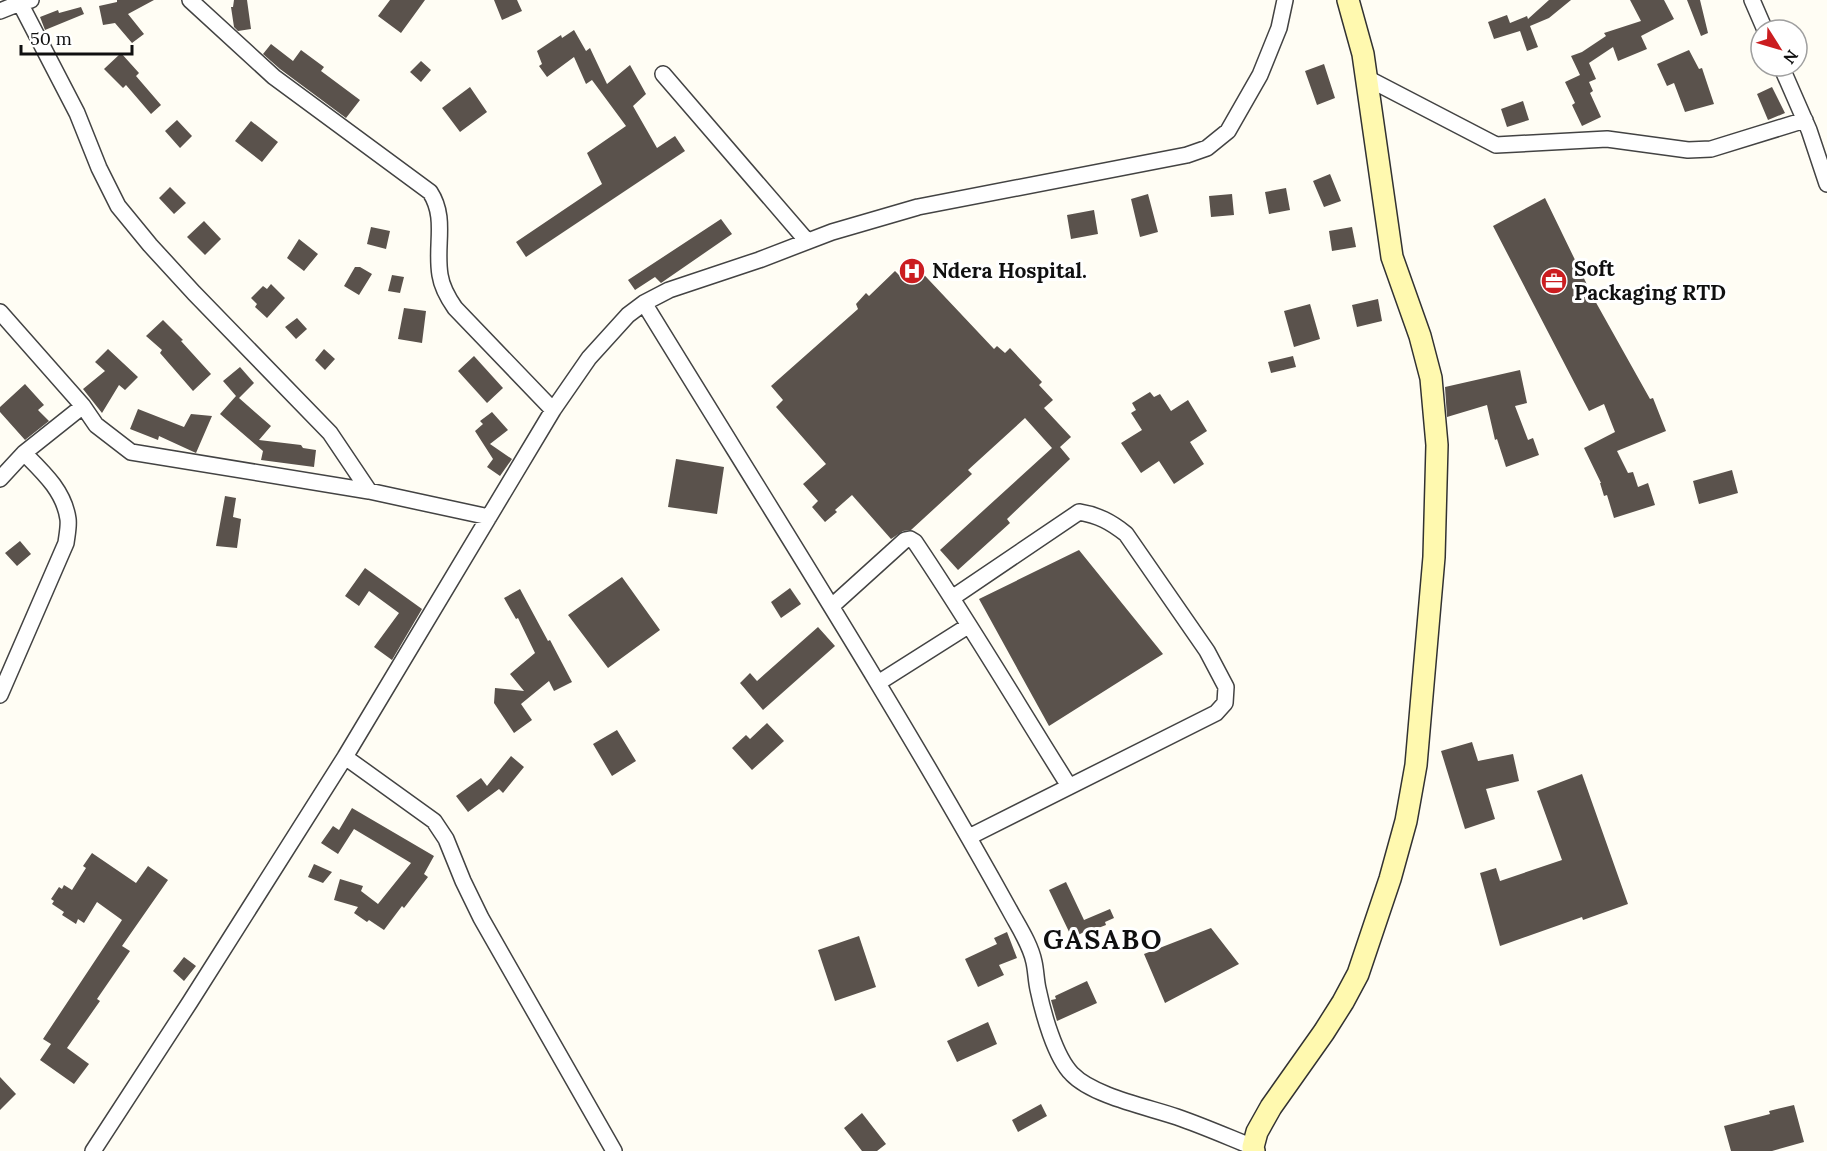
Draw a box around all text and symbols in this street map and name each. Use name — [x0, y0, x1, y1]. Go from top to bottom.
scale bar — [21, 18, 132, 56]
north arrow — [1749, 18, 1809, 78]
text: 50 m — [30, 27, 72, 50]
text: N — [1779, 46, 1803, 68]
place label: Soft Packaging RTD — [1574, 255, 1726, 306]
hospital icon: Ndera Hospital. — [897, 256, 927, 286]
place label: Ndera Hospital. — [932, 257, 1087, 284]
office icon: Soft Packaging RTD — [1539, 266, 1569, 296]
district label: GASABO — [1043, 922, 1163, 956]

